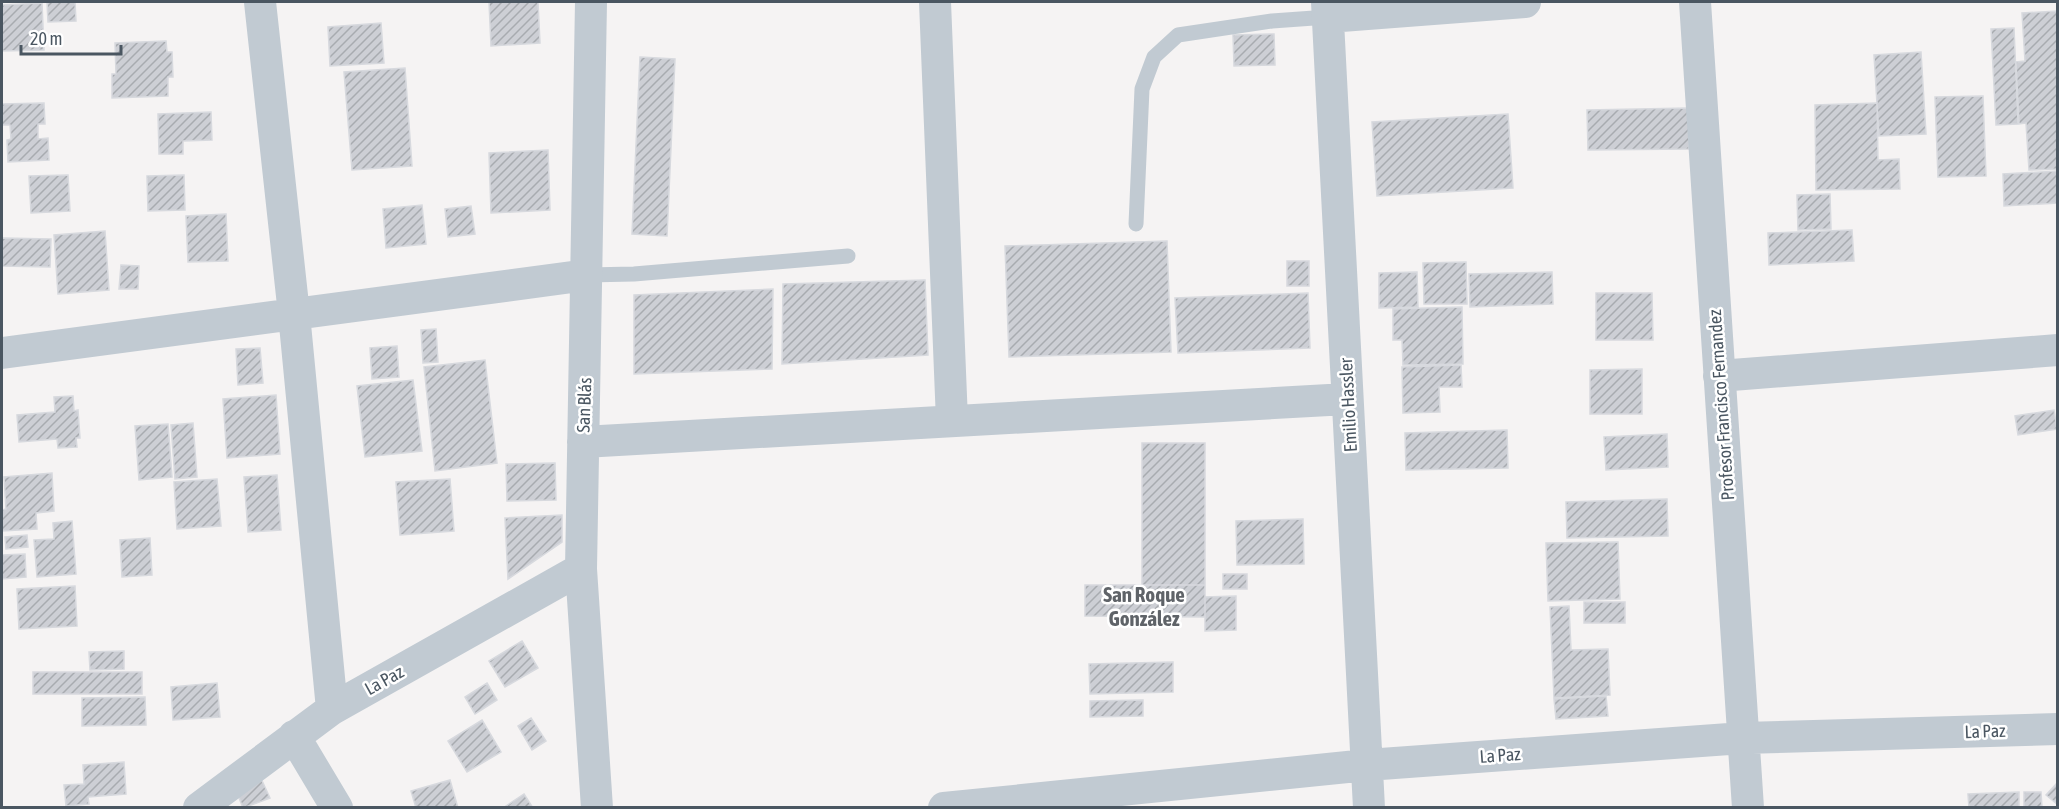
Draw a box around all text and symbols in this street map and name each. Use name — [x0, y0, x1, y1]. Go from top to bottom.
scale bar — [21, 18, 122, 56]
text: 20 m — [30, 28, 62, 49]
street label: Profesor Francisco Fernandez — [1704, 308, 1738, 501]
street label: Emilio Hassler — [1335, 357, 1361, 453]
street label: San Blás — [573, 377, 595, 433]
district label: San Roque González — [1103, 582, 1185, 630]
street label: La Paz — [361, 661, 408, 699]
street label: La Paz — [1964, 720, 2006, 742]
street label: La Paz — [1479, 743, 1522, 767]

